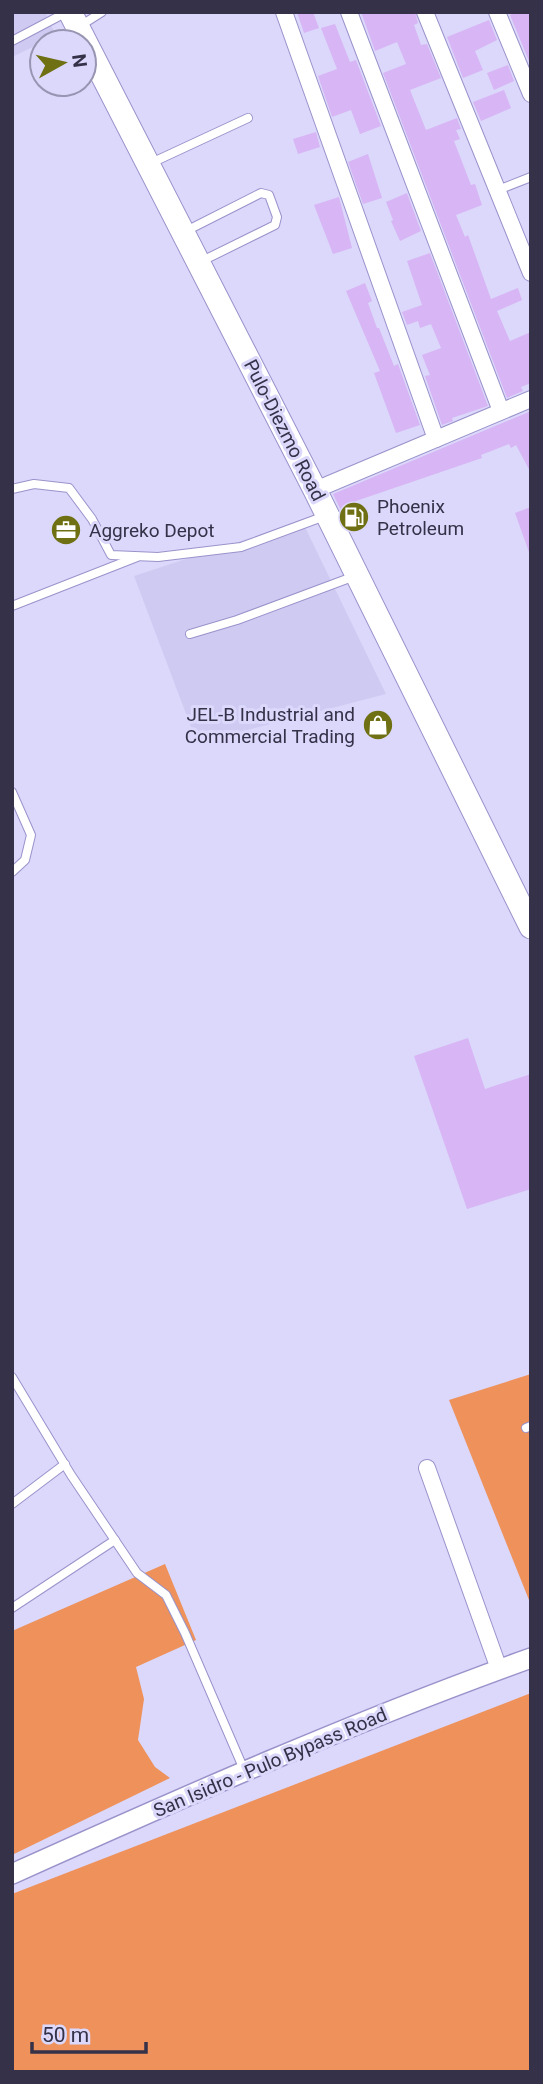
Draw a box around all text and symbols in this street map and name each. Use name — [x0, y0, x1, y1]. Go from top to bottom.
north arrow — [28, 28, 98, 98]
text: N — [67, 52, 92, 69]
street label: Pulo-Diezmo Road — [239, 356, 330, 505]
place label: Phoenix Petroleum — [377, 495, 464, 540]
fuel station icon: Phoenix Petroleum — [337, 500, 371, 534]
office icon: Aggreko Depot — [49, 513, 83, 547]
place label: Aggreko Depot — [89, 519, 215, 542]
place label: JEL-B Industrial and Commercial Trading — [185, 703, 355, 748]
shop icon: JEL-B Industrial and Commercial Trading — [361, 708, 395, 742]
street label: San Isidro - Pulo Bypass Road — [150, 1703, 390, 1822]
scale bar — [32, 2010, 145, 2054]
text: 50 m — [42, 2023, 89, 2047]

